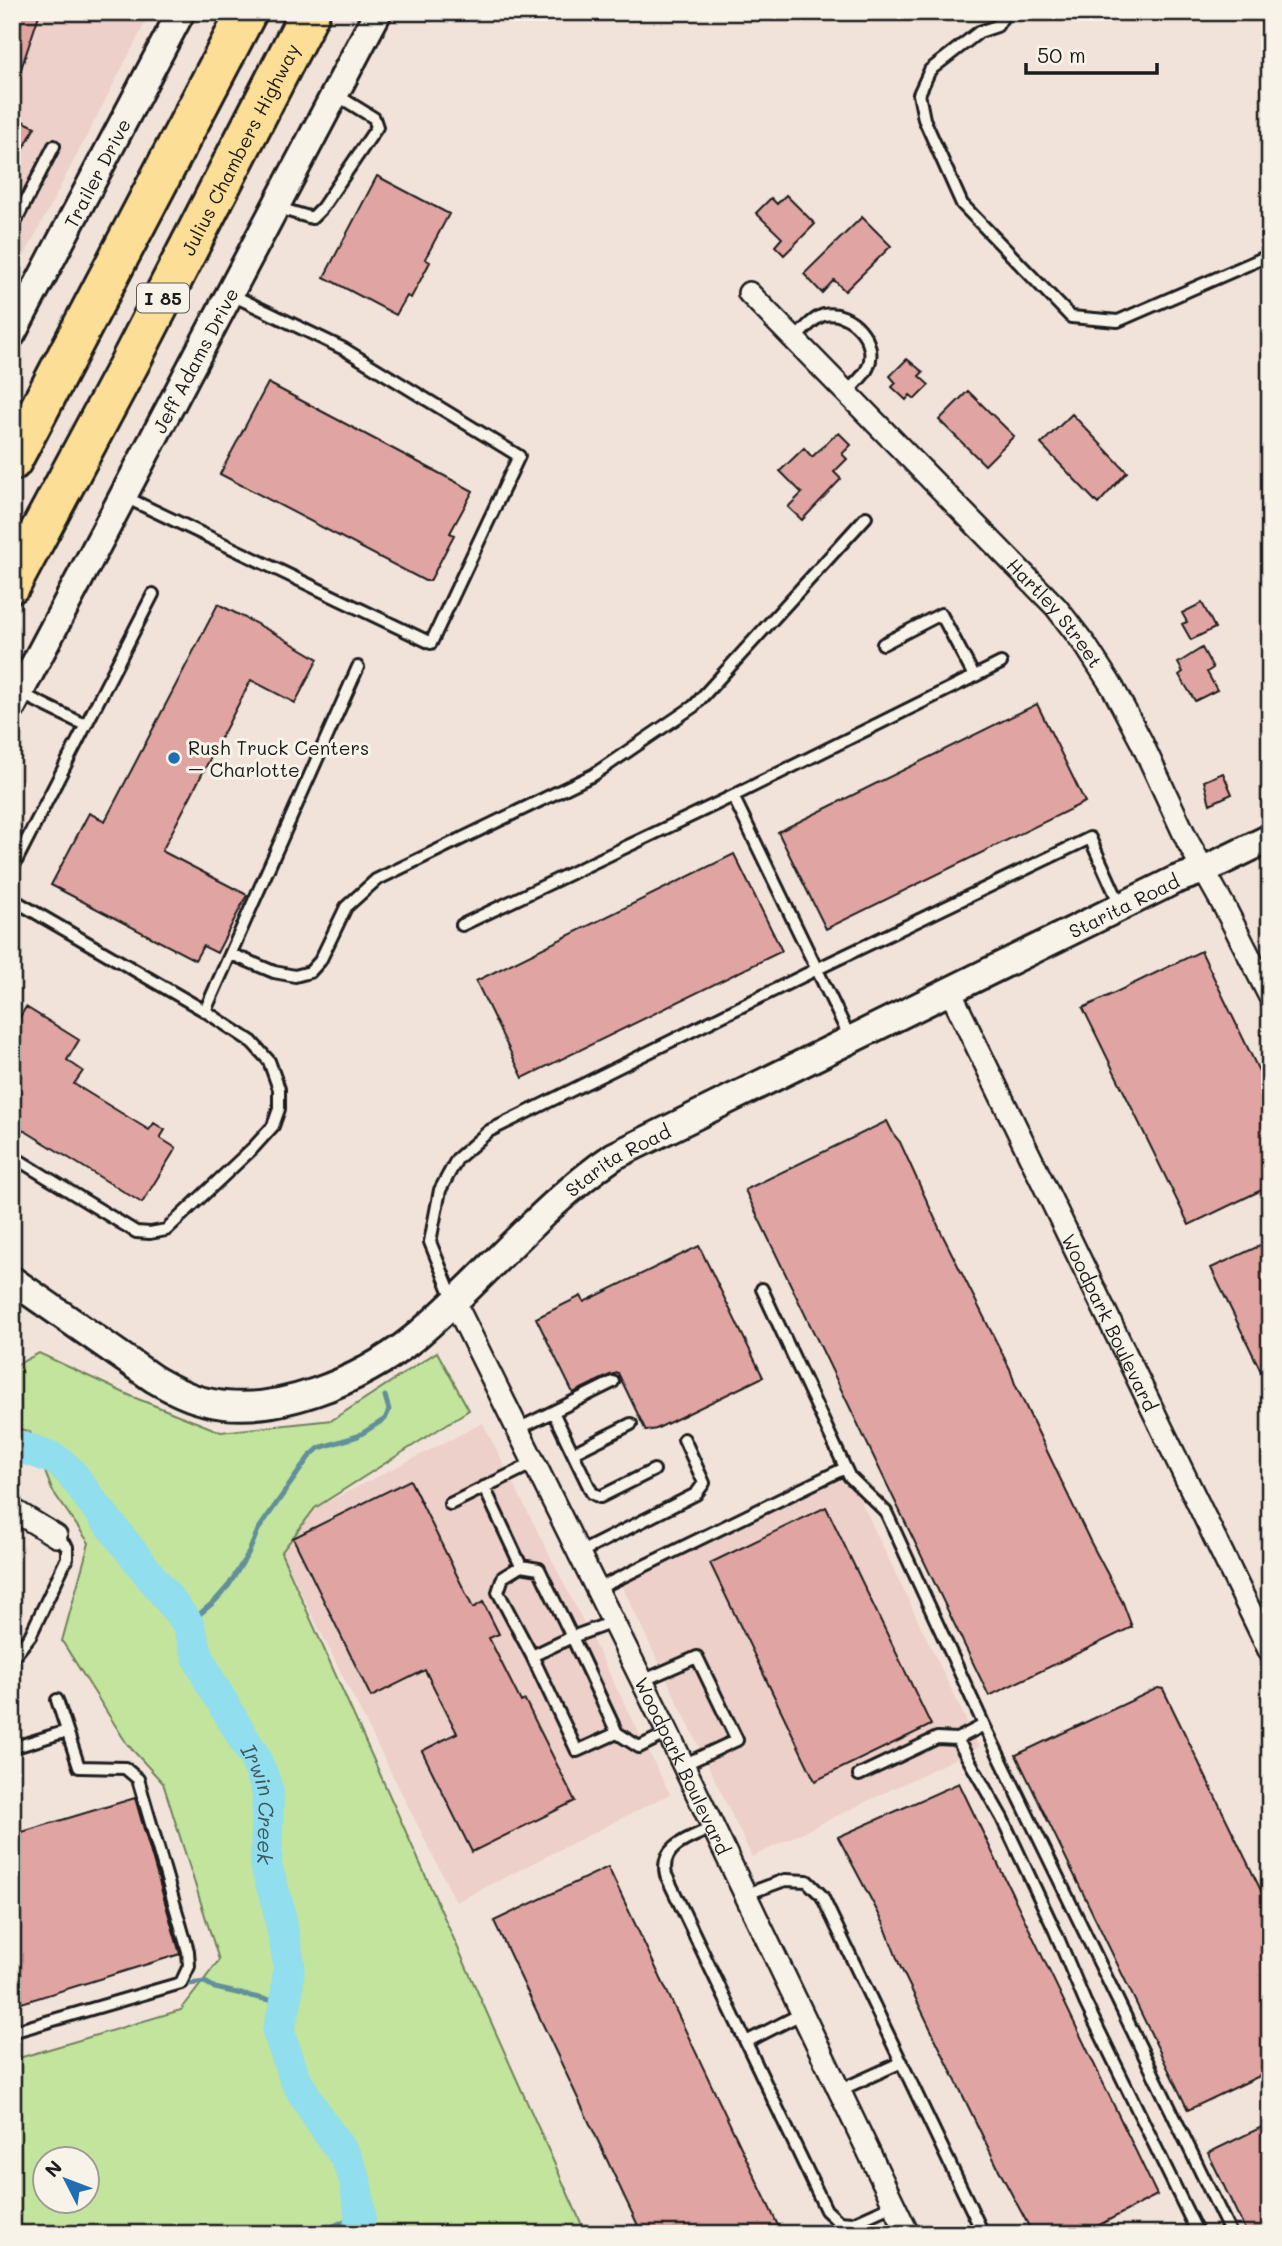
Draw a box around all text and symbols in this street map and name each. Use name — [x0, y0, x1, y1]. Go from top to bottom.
scale bar — [1026, 32, 1158, 76]
street label: Julius Chambers Highway — [175, 39, 304, 259]
text: 50 m — [1037, 41, 1086, 68]
street label: Trailer Drive — [58, 114, 136, 232]
street label: Jeff Adams Drive — [146, 283, 243, 437]
road number: I 85 — [137, 284, 189, 312]
street label: Hartley Street — [1002, 552, 1109, 672]
place label: Rush Truck Centers – Charlotte — [188, 735, 369, 782]
marker: Rush Truck Centers – Charlotte — [166, 750, 182, 766]
street label: Starita Road — [1064, 868, 1183, 943]
street label: Starita Road — [559, 1118, 674, 1202]
street label: Woodpark Boulevard — [1057, 1229, 1164, 1415]
street label: Woodpark Boulevard — [630, 1673, 737, 1858]
water label: Irwin Creek — [236, 1738, 281, 1865]
north arrow — [32, 2144, 102, 2214]
text: N — [39, 2155, 67, 2182]

